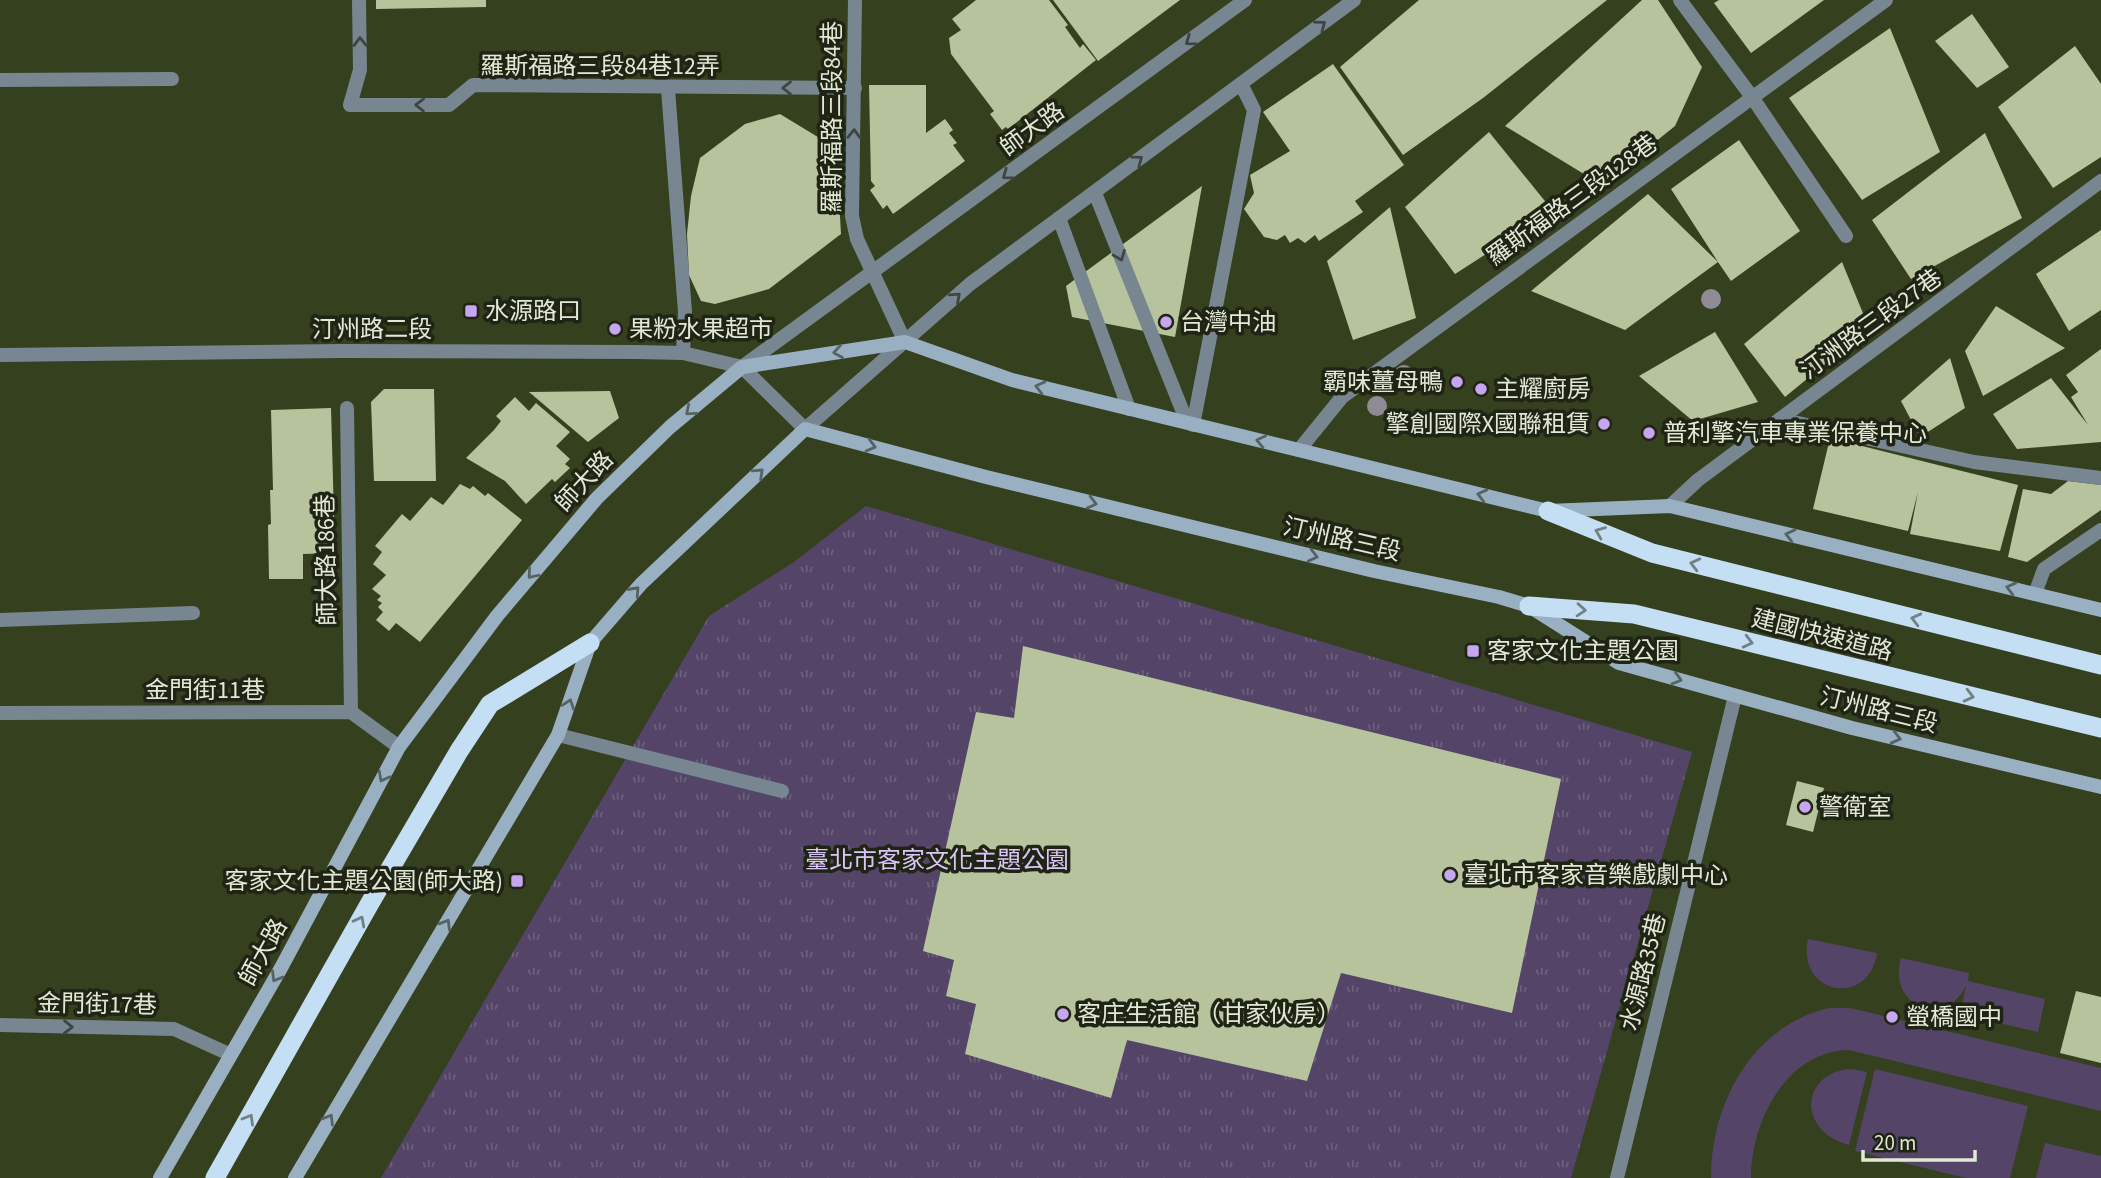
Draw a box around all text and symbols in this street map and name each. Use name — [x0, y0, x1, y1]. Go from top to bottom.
one-way arrow — [1313, 20, 1325, 33]
street label: 羅斯福路三段84巷 — [815, 21, 850, 213]
one-way arrow — [1186, 32, 1198, 45]
one-way arrow — [352, 37, 368, 47]
street label: 羅斯福路三段84巷12弄 — [480, 49, 720, 84]
one-way arrow — [781, 80, 791, 96]
street label: 師大路 — [993, 94, 1072, 165]
one-way arrow — [414, 97, 424, 113]
street label: 羅斯福路三段128巷 — [1480, 126, 1665, 274]
one-way arrow — [846, 128, 862, 139]
one-way arrow — [1130, 156, 1143, 169]
one-way arrow — [1002, 167, 1015, 180]
one-way arrow — [1112, 249, 1126, 261]
street label: 汀洲路三段27巷 — [1793, 261, 1949, 388]
one-way arrow — [948, 293, 961, 305]
place label: 水源路口 — [485, 294, 581, 329]
marker: 水源路口 — [463, 303, 479, 319]
place label: 台灣中油 — [1180, 305, 1276, 340]
street label: 汀州路二段 — [312, 312, 432, 347]
place label: 果粉水果超市 — [629, 312, 773, 347]
marker: 台灣中油 — [1158, 314, 1174, 330]
marker: 果粉水果超市 — [607, 321, 623, 337]
one-way arrow — [832, 345, 844, 360]
place label: 霸味薑母鴨 — [1323, 365, 1443, 400]
place label: 主耀廚房 — [1495, 372, 1591, 407]
marker: 霸味薑母鴨 — [1449, 374, 1465, 390]
one-way arrow — [1034, 381, 1046, 395]
marker: 主耀廚房 — [1473, 381, 1489, 397]
one-way arrow — [685, 403, 698, 415]
place label: 擎創國際X國聯租賃 — [1386, 407, 1590, 442]
marker: 擎創國際X國聯租賃 — [1596, 416, 1612, 432]
place label: 普利擎汽車專業保養中心 — [1663, 416, 1927, 451]
marker: 普利擎汽車專業保養中心 — [1641, 425, 1657, 441]
one-way arrow — [1255, 435, 1267, 449]
one-way arrow — [865, 438, 877, 452]
street label: 師大路 — [547, 443, 622, 520]
one-way arrow — [751, 468, 764, 481]
one-way arrow — [1476, 489, 1488, 503]
street label: 師大路186巷 — [308, 494, 345, 626]
one-way arrow — [1086, 495, 1098, 509]
street label: 汀州路三段 — [1279, 509, 1404, 570]
one-way arrow — [1595, 527, 1607, 541]
one-way arrow — [1784, 529, 1796, 543]
one-way arrow — [1307, 548, 1319, 562]
one-way arrow — [1689, 558, 1701, 572]
one-way arrow — [528, 566, 540, 579]
one-way arrow — [2005, 582, 2017, 596]
one-way arrow — [627, 586, 639, 599]
street label: 建國快速道路 — [1748, 601, 1896, 670]
one-way arrow — [1576, 602, 1587, 617]
one-way arrow — [1910, 613, 1922, 627]
place label: 客家文化主題公園 — [1487, 634, 1679, 669]
one-way arrow — [1741, 634, 1753, 648]
marker: 客家文化主題公園 — [1465, 643, 1481, 659]
one-way arrow — [1670, 671, 1682, 685]
street label: 金門街11巷 — [145, 673, 265, 708]
street label: 汀州路三段 — [1816, 679, 1941, 742]
one-way arrow — [1962, 688, 1974, 702]
one-way arrow — [561, 699, 575, 711]
one-way arrow — [1890, 730, 1902, 744]
one-way arrow — [378, 769, 391, 782]
place label: 警衛室 — [1819, 790, 1891, 825]
marker: 警衛室 — [1797, 799, 1813, 815]
park label: 臺北市客家文化主題公園 — [805, 843, 1069, 878]
place label: 臺北市客家音樂戲劇中心 — [1464, 858, 1728, 893]
place label: 客家文化主題公園(師大路) — [224, 864, 503, 899]
marker: 臺北市客家音樂戲劇中心 — [1442, 867, 1458, 883]
marker: 客家文化主題公園(師大路) — [509, 873, 525, 889]
street label: 水源路35巷 — [1612, 910, 1675, 1035]
street label: 師大路 — [231, 912, 296, 992]
one-way arrow — [352, 915, 366, 928]
one-way arrow — [437, 918, 450, 931]
one-way arrow — [271, 970, 284, 983]
street label: 金門街17巷 — [37, 986, 157, 1023]
place label: 客庄生活館（甘家伙房） — [1077, 997, 1341, 1032]
place label: 螢橋國中 — [1906, 1000, 2002, 1035]
marker: 客庄生活館（甘家伙房） — [1055, 1006, 1071, 1022]
marker: 螢橋國中 — [1884, 1009, 1900, 1025]
one-way arrow — [63, 1019, 74, 1034]
one-way arrow — [241, 1113, 254, 1126]
one-way arrow — [321, 1114, 334, 1127]
scale bar — [1863, 1118, 1975, 1162]
text: 20 m — [1874, 1128, 1916, 1158]

